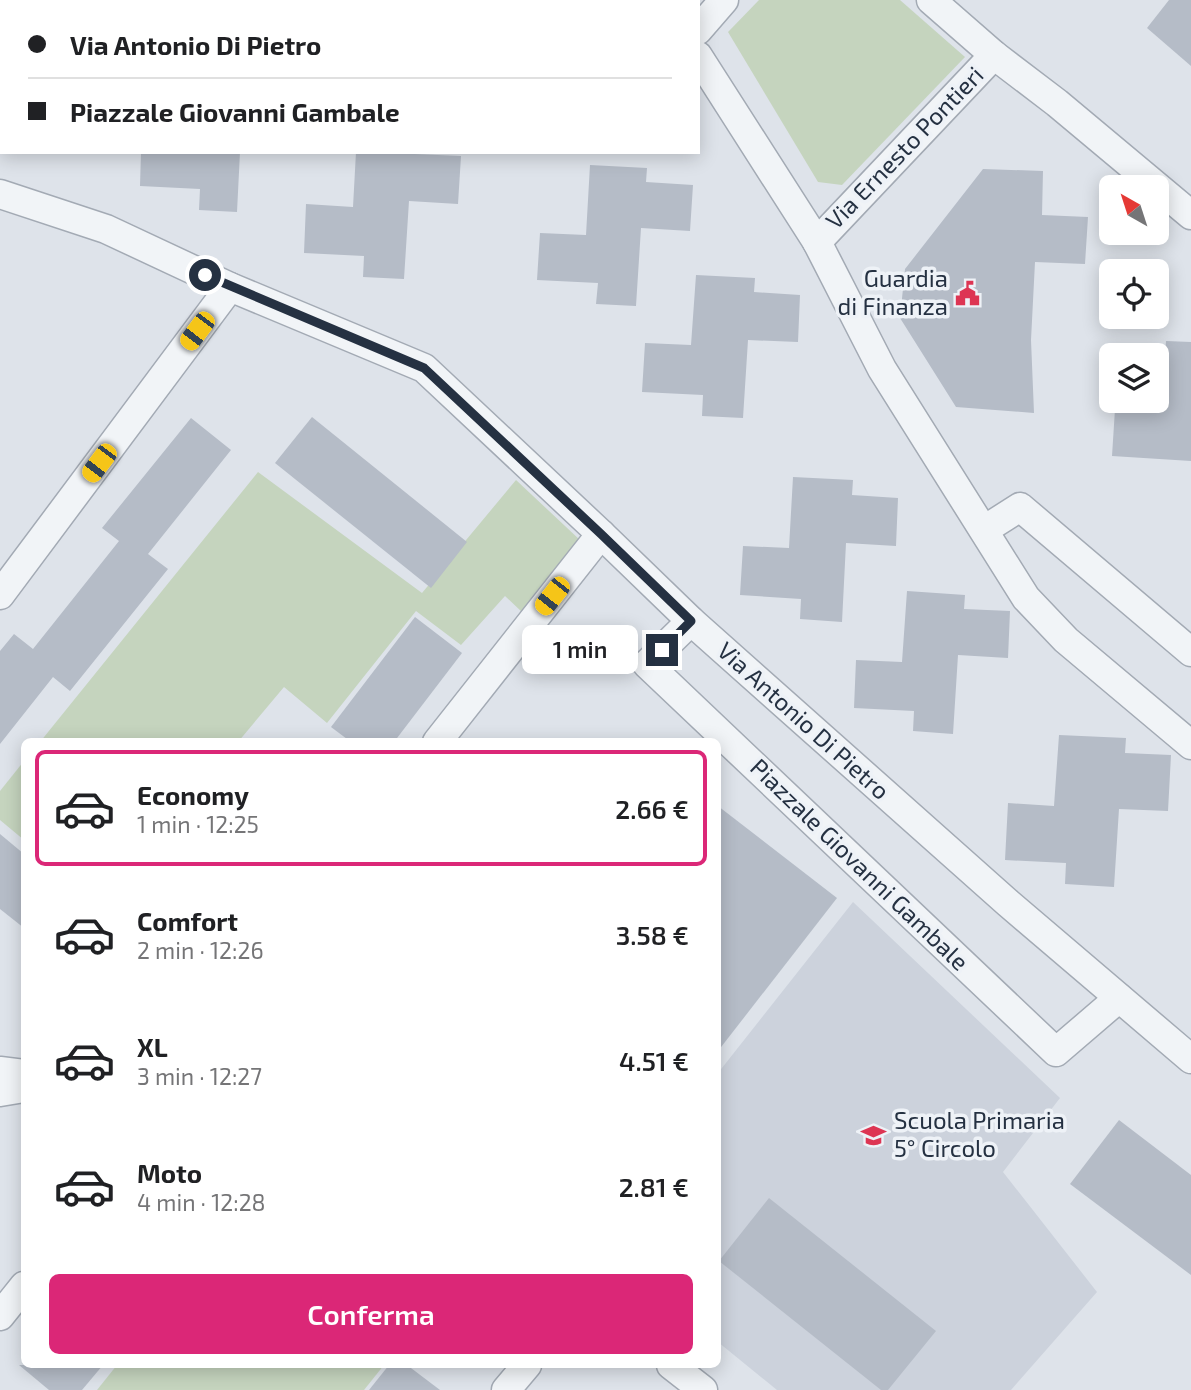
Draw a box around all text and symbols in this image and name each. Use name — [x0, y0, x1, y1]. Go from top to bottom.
text: Via Antonio Di Pietro — [70, 29, 321, 60]
street label: Via Ernesto Pontieri — [819, 60, 989, 234]
text: Piazzale Giovanni Gambale — [70, 96, 400, 127]
north arrow — [1099, 175, 1169, 245]
map controls — [1099, 175, 1169, 413]
route start — [189, 259, 221, 291]
button: locate — [1099, 259, 1169, 329]
place label: Guardia di Finanza — [838, 263, 948, 320]
public building icon: Guardia di Finanza — [954, 279, 982, 307]
car — [176, 308, 219, 354]
button: layers — [1099, 343, 1169, 413]
car — [78, 440, 121, 486]
car — [531, 573, 574, 619]
callout: 1 min — [522, 626, 638, 674]
route end — [646, 634, 678, 666]
text: 1 min — [553, 635, 607, 663]
street label: Via Antonio Di Pietro — [712, 635, 896, 805]
street label: Piazzale Giovanni Gambale — [745, 752, 975, 976]
icon: car — [53, 777, 116, 840]
text: Economy — [137, 779, 249, 810]
text: 2.66 € — [615, 793, 689, 824]
text: 1 min · 12:25 — [137, 810, 259, 838]
icon: car — [53, 903, 116, 966]
text: Comfort — [137, 905, 238, 936]
text: 3.58 € — [616, 919, 689, 950]
text: 2 min · 12:26 — [137, 936, 264, 964]
icon: car — [53, 1029, 116, 1092]
text: XL — [137, 1031, 168, 1062]
text: 4.51 € — [619, 1045, 689, 1076]
text: 3 min · 12:27 — [137, 1062, 262, 1090]
place label: Scuola Primaria 5° Circolo — [894, 1105, 1065, 1162]
school or university icon: Scuola Primaria 5° Circolo — [860, 1121, 888, 1149]
icon: car — [53, 1155, 116, 1218]
text: Moto — [137, 1157, 202, 1188]
text: 2.81 € — [619, 1171, 689, 1202]
text: 4 min · 12:28 — [137, 1188, 266, 1216]
button: Conferma — [49, 1274, 693, 1354]

